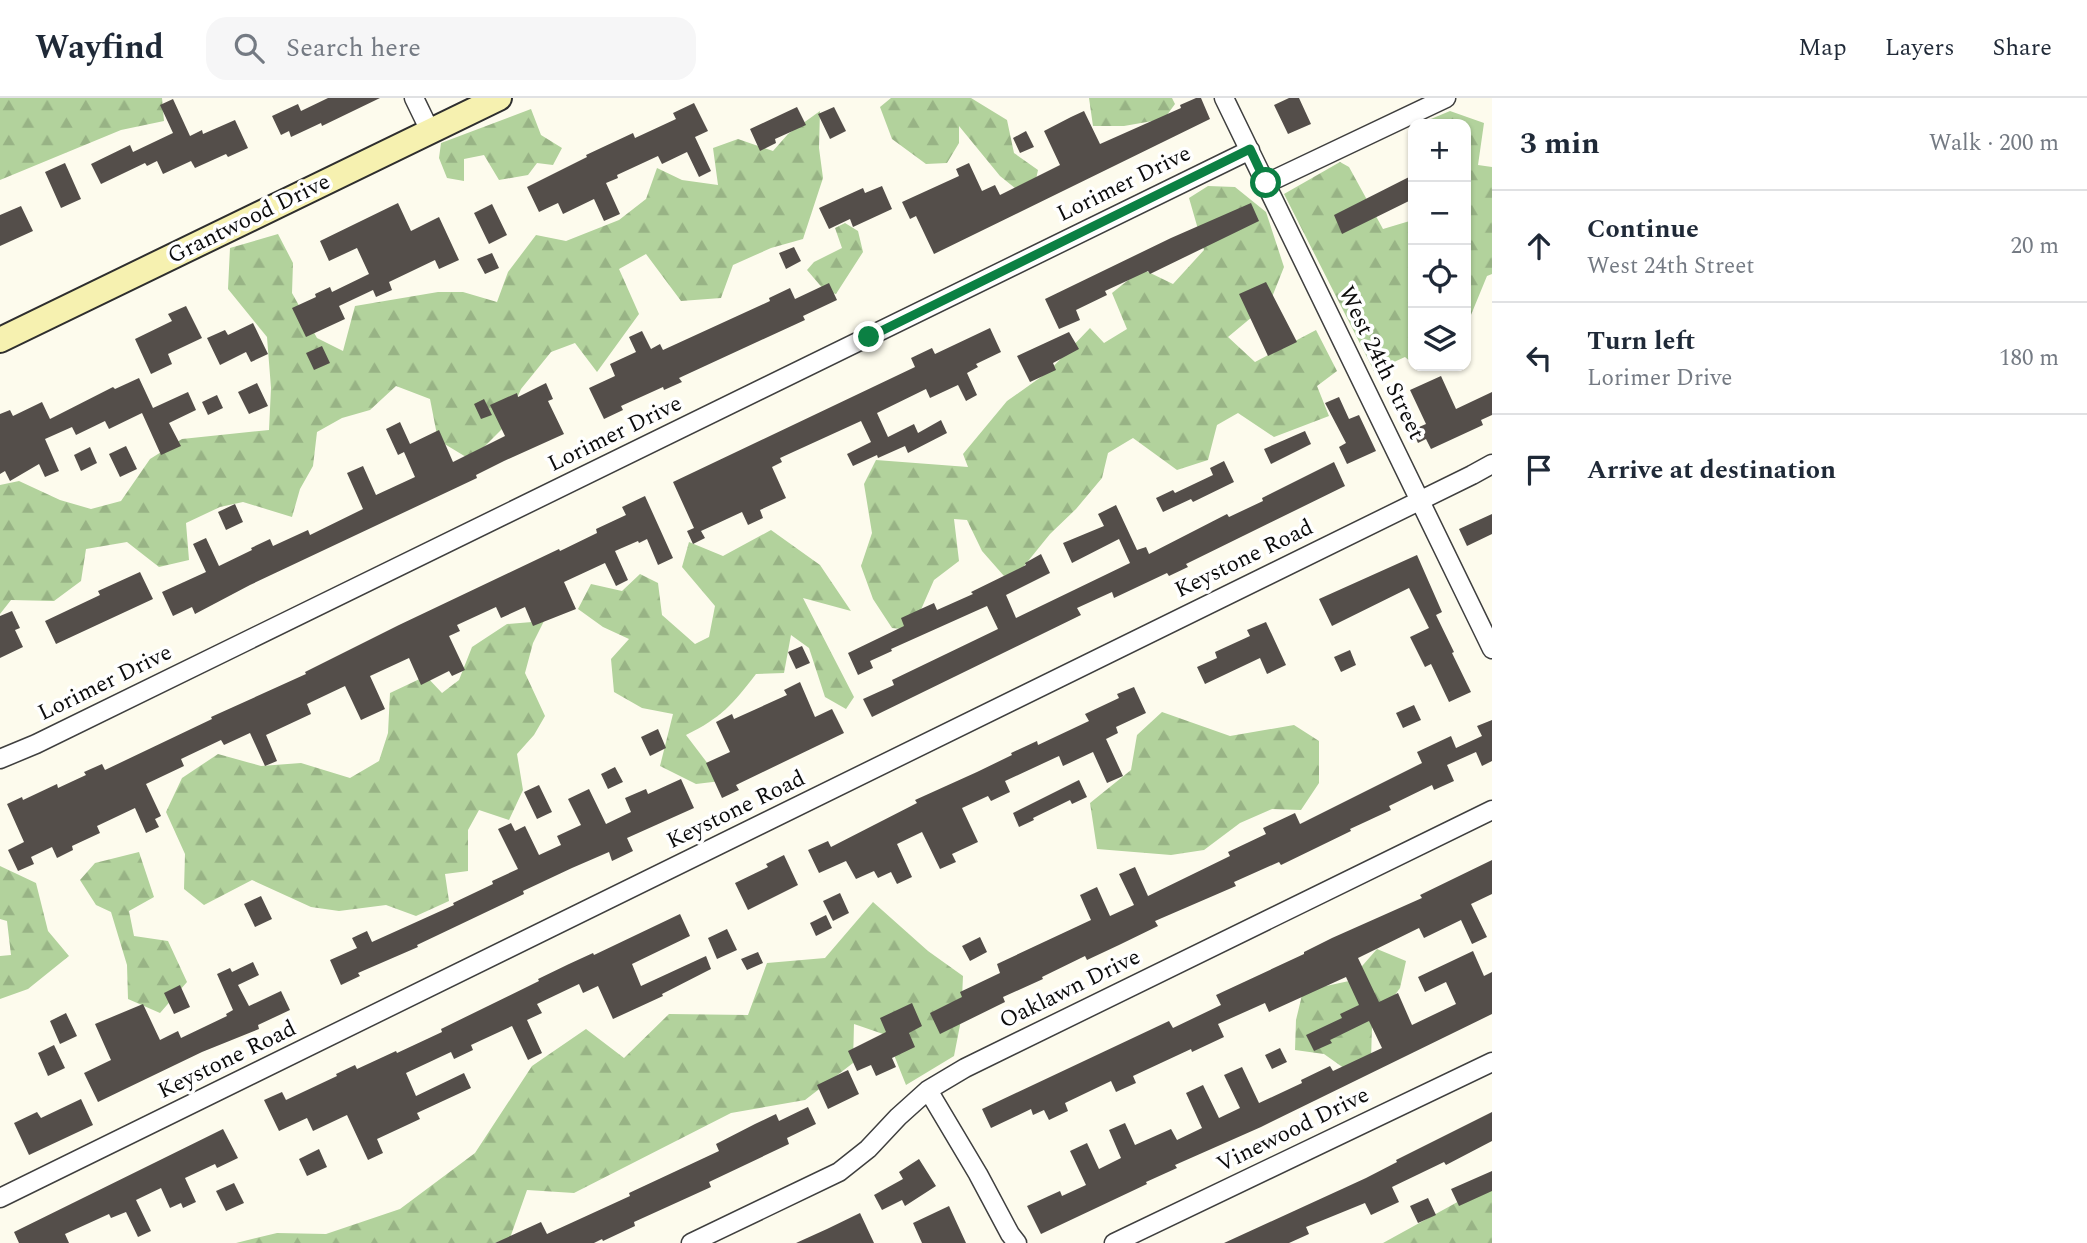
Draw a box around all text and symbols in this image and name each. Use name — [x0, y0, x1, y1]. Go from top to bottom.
search box — [206, 17, 696, 80]
text: Wayfind — [35, 23, 164, 73]
text: Search here — [286, 28, 421, 68]
icon: search — [230, 29, 268, 67]
text: Map — [1798, 30, 1847, 66]
text: Layers — [1885, 30, 1955, 66]
text: Share — [1993, 30, 2052, 66]
map controls — [1408, 119, 1471, 371]
button: + — [1408, 119, 1471, 182]
text: 3 min — [1520, 121, 1600, 167]
text: Walk · 200 m — [1929, 126, 2059, 161]
street label: Lorimer Drive — [1051, 136, 1197, 232]
street label: Grantwood Drive — [162, 164, 336, 274]
route start — [1250, 167, 1281, 198]
button: − — [1408, 182, 1471, 245]
text: Continue — [1587, 209, 1699, 249]
icon: ahead — [1520, 227, 1558, 265]
text: 20 m — [2010, 229, 2059, 264]
button: locate — [1408, 245, 1471, 308]
text: West 24th Street — [1587, 249, 1754, 284]
street label: West 24th Street — [1329, 280, 1433, 446]
button: layers — [1408, 308, 1471, 371]
route end — [853, 321, 884, 352]
text: Turn left — [1587, 321, 1695, 361]
icon: left — [1520, 339, 1558, 377]
text: 180 m — [1999, 341, 2059, 376]
text: Lorimer Drive — [1587, 361, 1732, 396]
street label: Lorimer Drive — [542, 386, 688, 482]
text: Arrive at destination — [1587, 450, 1836, 490]
icon: arrive — [1520, 451, 1558, 489]
street label: Keystone Road — [1169, 510, 1319, 608]
street label: Lorimer Drive — [32, 635, 178, 731]
street label: Keystone Road — [661, 761, 811, 859]
street label: Oaklawn Drive — [994, 940, 1146, 1038]
street label: Keystone Road — [152, 1011, 302, 1109]
street label: Vinewood Drive — [1211, 1078, 1375, 1182]

